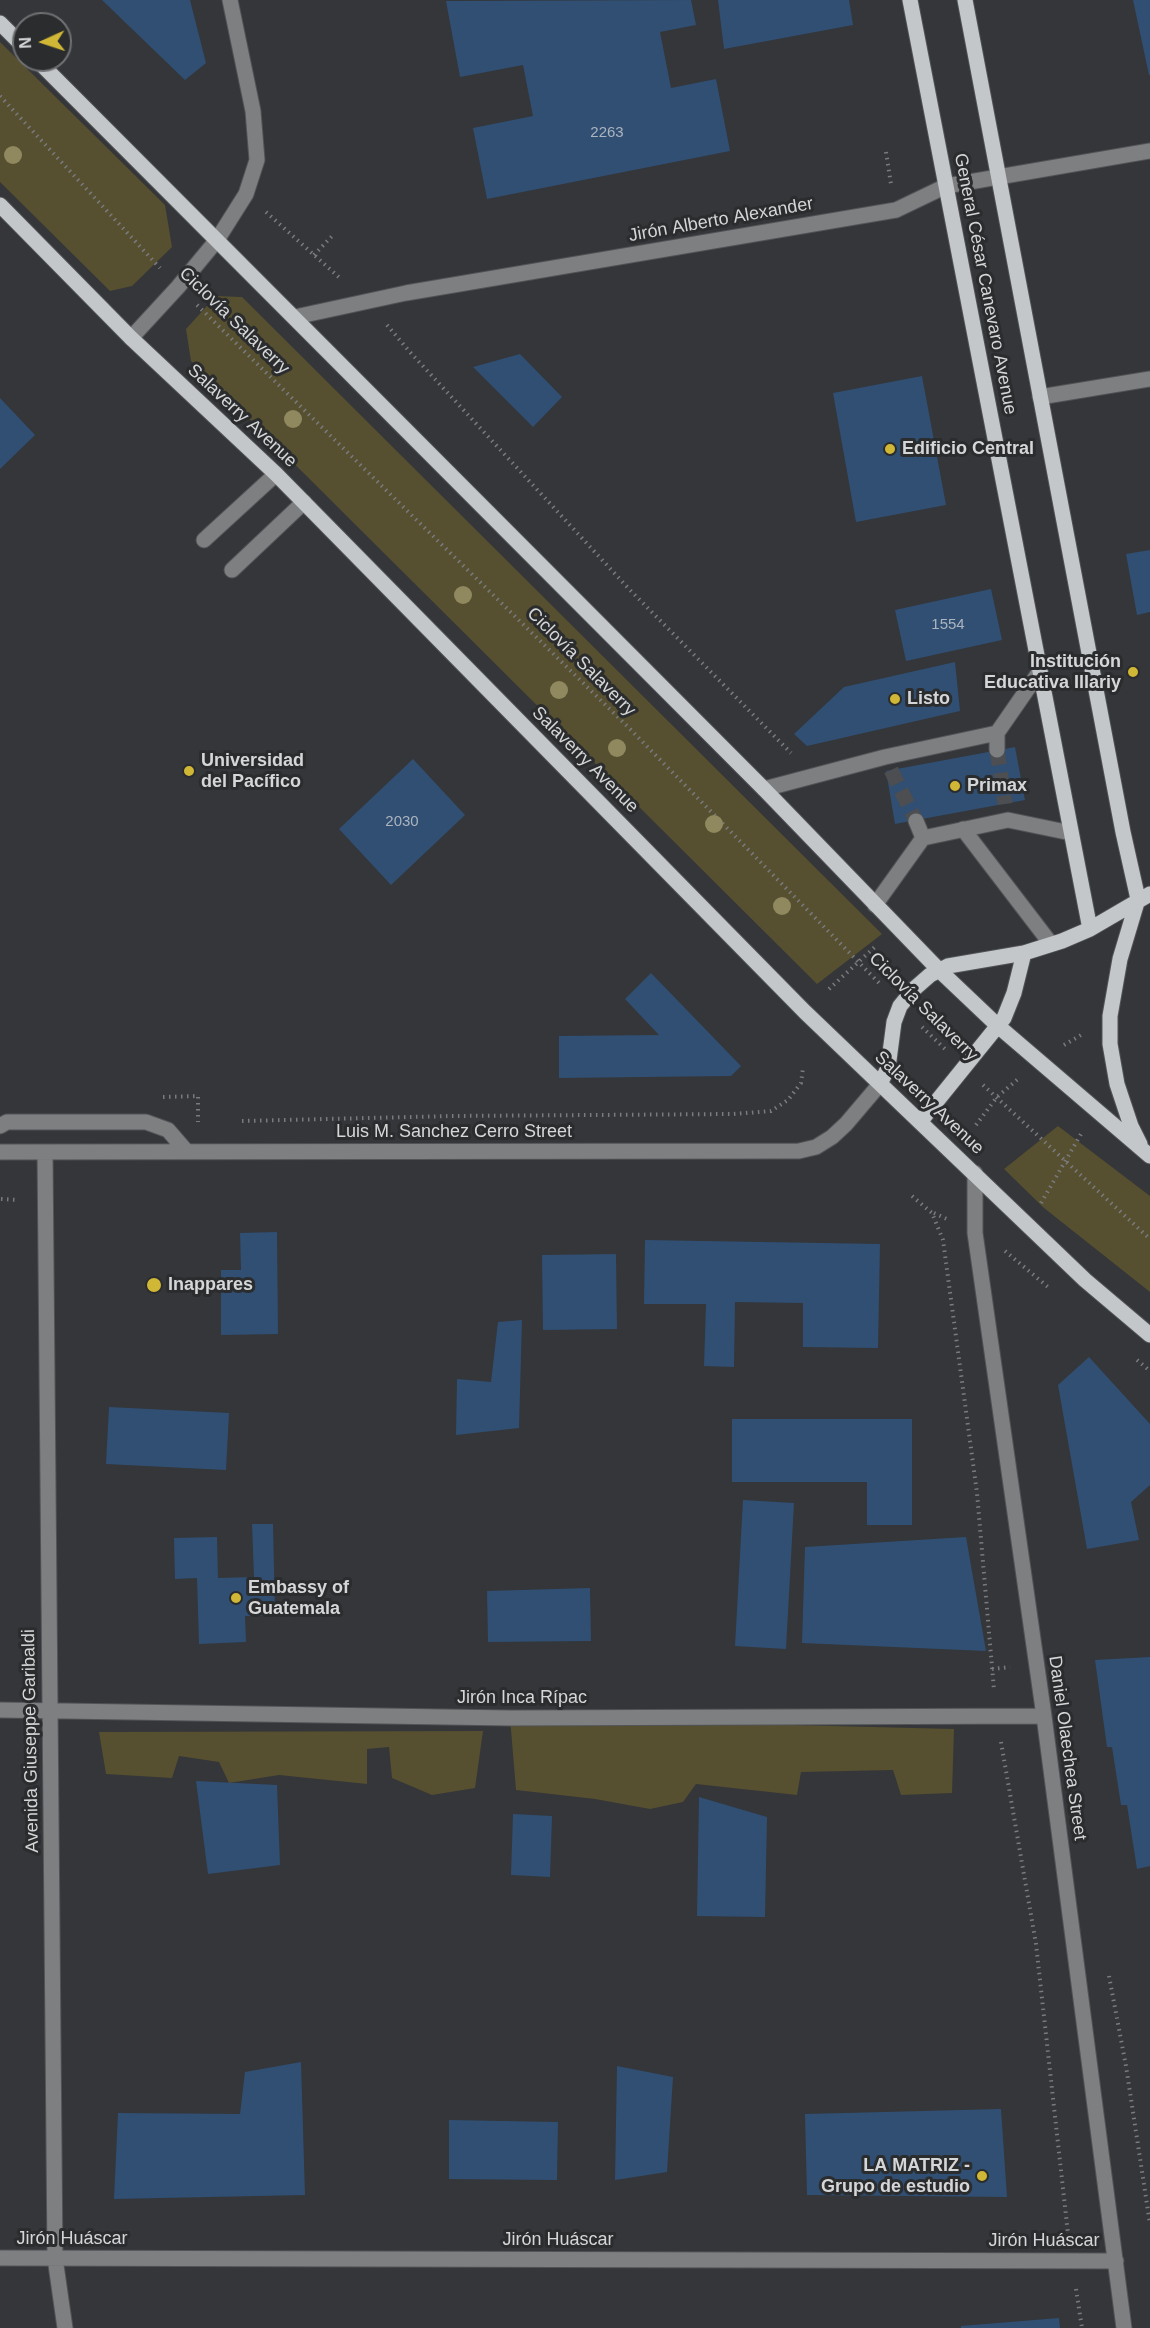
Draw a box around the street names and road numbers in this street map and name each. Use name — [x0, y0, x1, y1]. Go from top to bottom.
street label: General César Canevaro Avenue — [949, 151, 1021, 417]
street label: Jirón Alberto Alexander — [627, 193, 815, 247]
street label: Ciclovía Salaverry — [174, 263, 294, 379]
street label: Salaverry Avenue — [183, 360, 301, 472]
street label: Ciclovía Salaverry — [522, 603, 640, 721]
street label: Salaverry Avenue — [527, 702, 643, 818]
street label: Ciclovía Salaverry — [864, 948, 982, 1066]
street label: Salaverry Avenue — [870, 1047, 988, 1159]
street label: Luis M. Sanchez Cerro Street — [336, 1121, 572, 1143]
street label: Avenida Giuseppe Garibaldi — [18, 1629, 44, 1853]
street label: Daniel Olaechea Street — [1043, 1654, 1091, 1842]
street label: Jirón Inca Rípac — [457, 1687, 587, 1709]
street label: Jirón Huáscar — [16, 2228, 128, 2250]
street label: Jirón Huáscar — [502, 2229, 614, 2251]
street label: Jirón Huáscar — [988, 2230, 1100, 2252]

